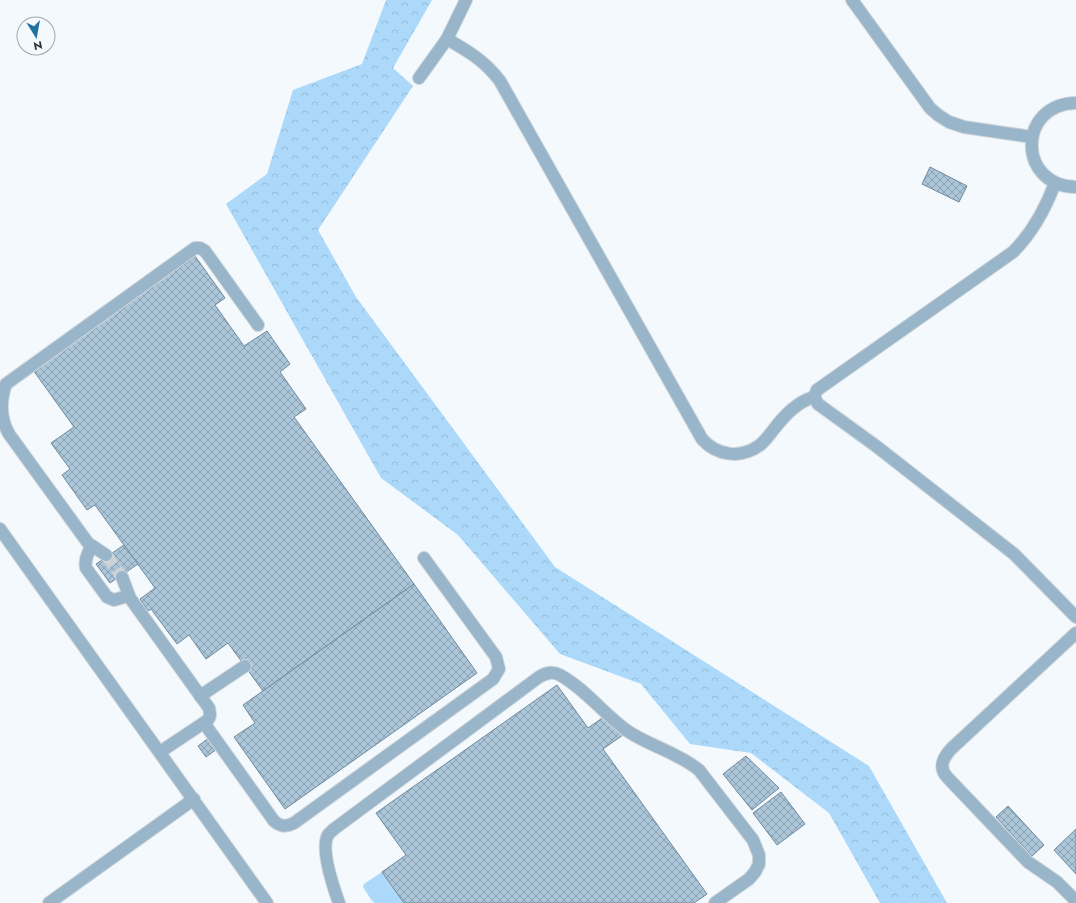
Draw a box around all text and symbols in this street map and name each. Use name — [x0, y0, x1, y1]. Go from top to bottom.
north arrow — [16, 16, 56, 56]
text: N — [32, 37, 44, 55]

